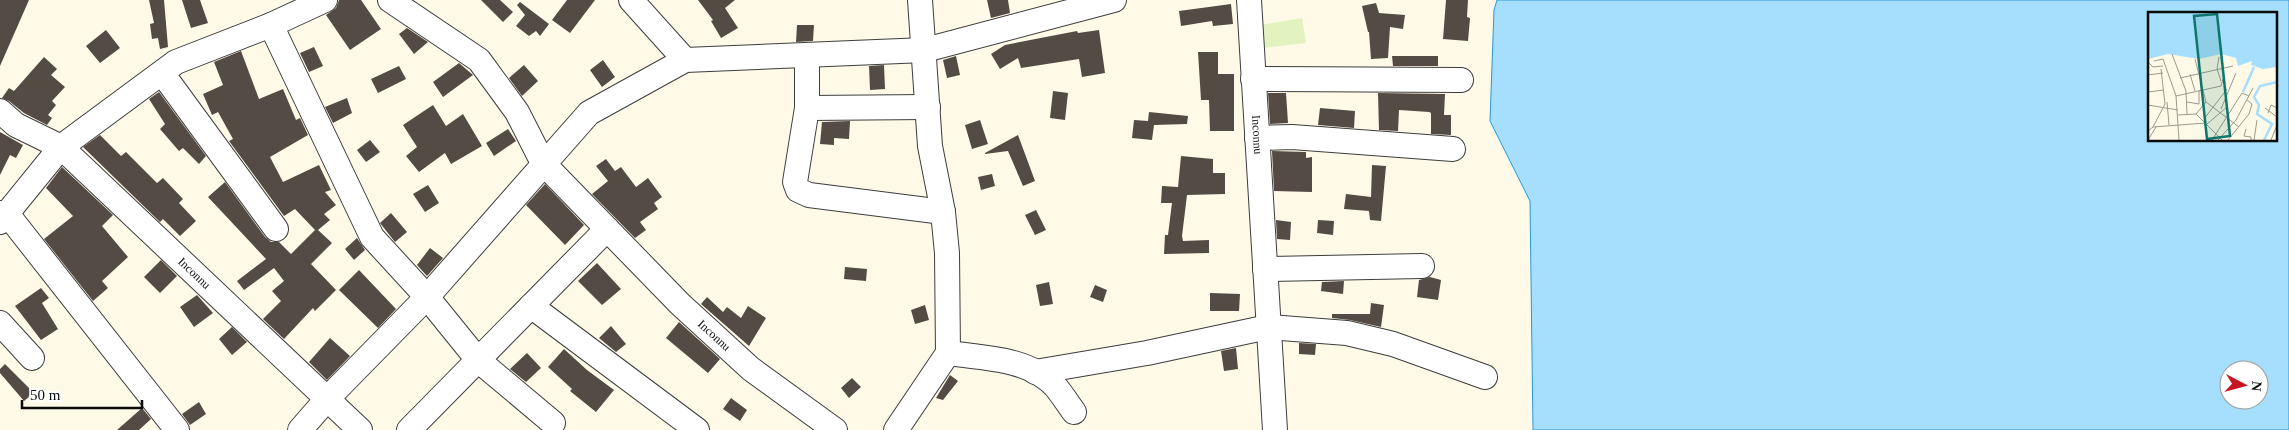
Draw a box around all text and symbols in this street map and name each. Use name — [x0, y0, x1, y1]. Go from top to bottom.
inset map — [2148, 12, 2276, 141]
street label: Inconnu — [1249, 115, 1265, 155]
street label: Inconnu — [175, 255, 213, 292]
street label: Inconnu — [695, 317, 733, 354]
north arrow — [2219, 360, 2269, 410]
scale bar — [22, 378, 142, 410]
text: N — [2248, 380, 2264, 392]
text: 50 m — [30, 387, 61, 403]

